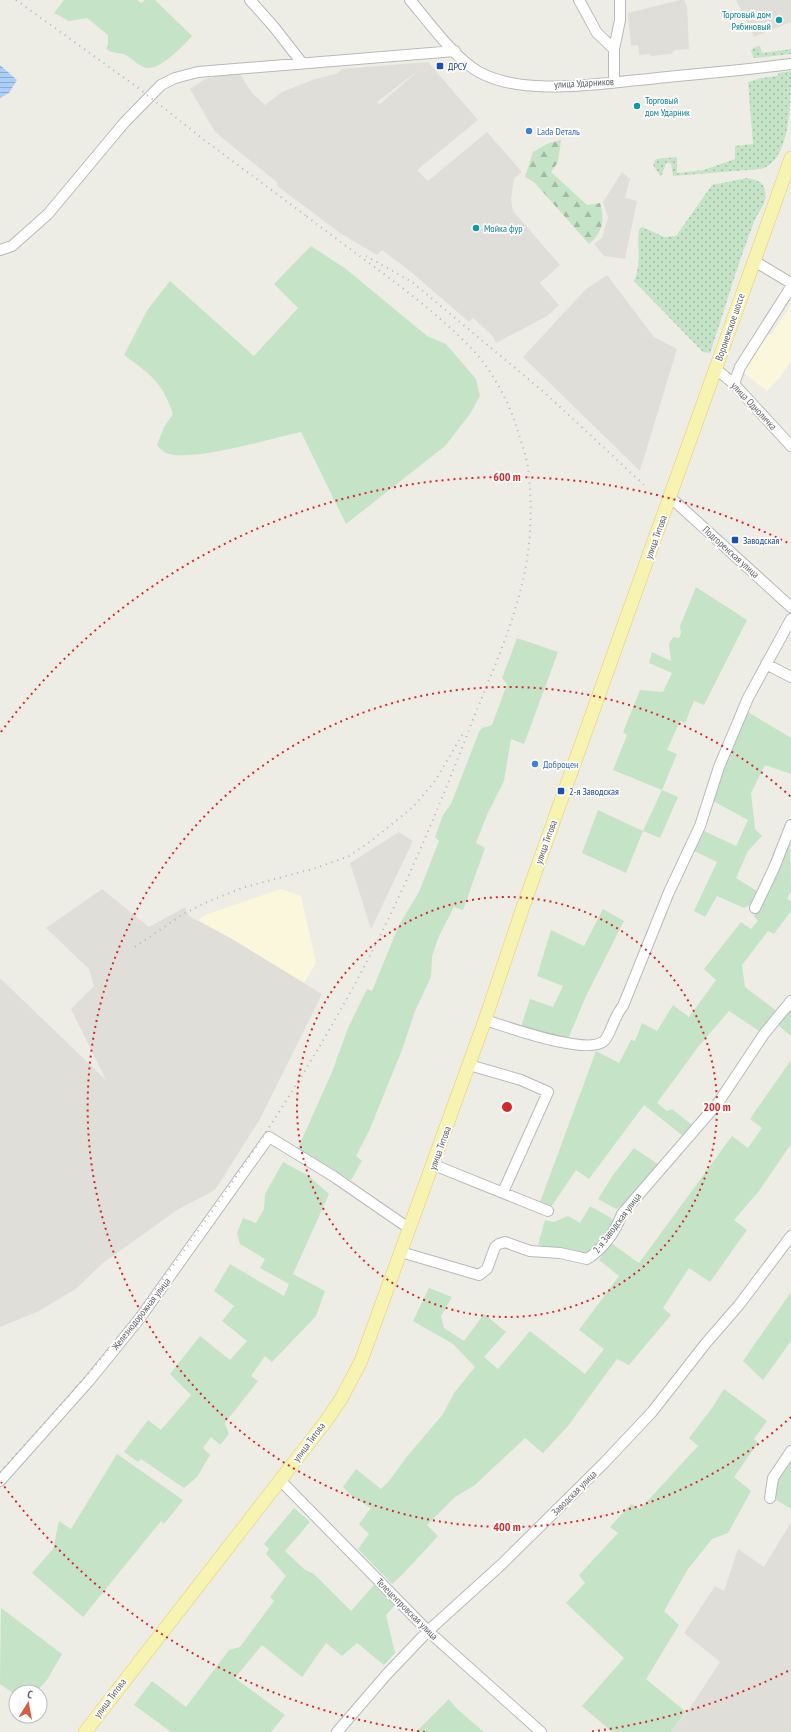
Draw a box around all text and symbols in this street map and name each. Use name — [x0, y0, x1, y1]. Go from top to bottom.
place label: Торговый дом Рябиновый — [722, 8, 771, 33]
marker: Торговый дом Рябиновый — [774, 15, 784, 25]
place label: ДРСУ — [448, 60, 467, 73]
marker: ДРСУ — [435, 61, 445, 71]
street label: улица Ударников — [554, 75, 614, 91]
place label: Торговый дом Ударник — [645, 94, 690, 119]
marker: Торговый дом Ударник — [632, 101, 642, 111]
place label: Lada Dеталь — [537, 125, 580, 138]
marker: Lada Dеталь — [524, 126, 534, 136]
place label: Мойка фур — [484, 222, 523, 235]
marker: Мойка фур — [471, 223, 481, 233]
street label: Воронежское шоссе — [712, 292, 748, 362]
street label: улица Одноличка — [728, 379, 780, 433]
text: 600 m — [493, 469, 521, 484]
street label: улица Титова — [642, 513, 670, 561]
street label: Подгоренская улица — [700, 523, 762, 581]
place label: Заводская — [743, 534, 780, 547]
marker: Заводская — [730, 535, 740, 545]
place label: Доброцен — [543, 758, 578, 771]
marker: Доброцен — [530, 759, 540, 769]
place label: 2-я Заводская — [569, 785, 619, 798]
marker: 2-я Заводская — [556, 786, 566, 796]
street label: улица Титова — [532, 818, 560, 866]
text: 200 m — [703, 1099, 731, 1114]
centre of rings — [500, 1100, 514, 1114]
street label: улица Титова — [426, 1124, 454, 1172]
street label: 2-я Заводская улица — [590, 1190, 644, 1256]
street label: Железнодорожная улица — [108, 1275, 173, 1354]
street label: улица Титова — [290, 1420, 328, 1464]
street label: Заводская улица — [549, 1468, 599, 1518]
text: 400 m — [493, 1519, 521, 1534]
street label: Телецентровская улица — [373, 1575, 441, 1643]
street label: улица Титова — [91, 1676, 129, 1720]
north arrow — [8, 1684, 48, 1724]
text: С — [26, 1687, 34, 1702]

